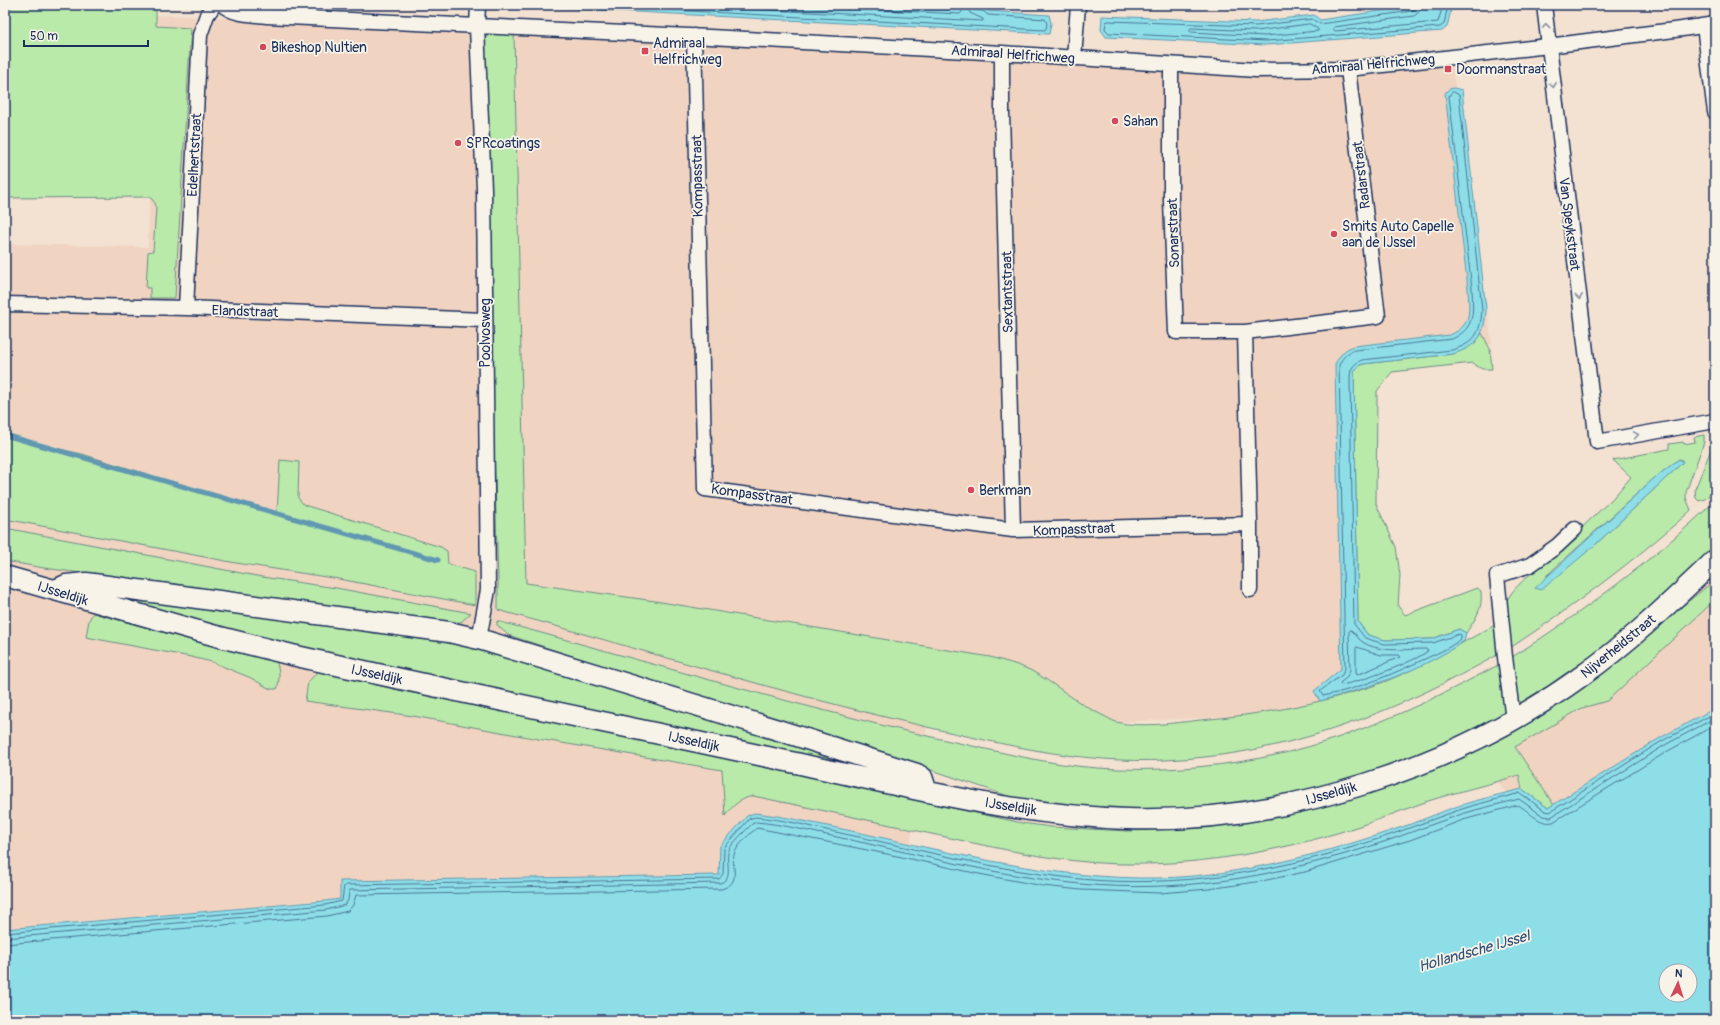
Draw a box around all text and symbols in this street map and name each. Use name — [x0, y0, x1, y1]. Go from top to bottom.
scale bar — [24, 22, 148, 48]
one-way arrow — [1542, 23, 1551, 29]
text: 50 m — [30, 29, 58, 44]
place label: Admiraal Helfrichweg — [653, 35, 722, 68]
place label: Bikeshop Nultien — [271, 39, 367, 56]
marker: Bikeshop Nultien — [258, 42, 268, 52]
street label: Admiraal Helfrichweg — [950, 42, 1075, 67]
marker: Admiraal Helfrichweg — [640, 46, 650, 56]
street label: Admiraal Helfrichweg — [1311, 51, 1436, 78]
place label: Doormanstraat — [1456, 61, 1546, 78]
marker: Doormanstraat — [1443, 64, 1453, 74]
one-way arrow — [1548, 82, 1557, 88]
street label: Edelhertstraat — [184, 112, 205, 197]
place label: Sahan — [1123, 113, 1158, 130]
marker: Sahan — [1110, 116, 1120, 126]
street label: Kompasstraat — [688, 134, 707, 217]
place label: SPRcoatings — [466, 135, 541, 152]
marker: SPRcoatings — [453, 138, 463, 148]
street label: Radarstraat — [1349, 140, 1374, 210]
street label: Van Speykstraat — [1555, 176, 1584, 272]
street label: Sonarstraat — [1164, 197, 1183, 268]
place label: Smits Auto Capelle aan de IJssel — [1342, 218, 1454, 251]
marker: Smits Auto Capelle aan de IJssel — [1329, 229, 1339, 239]
street label: Sextantstraat — [998, 250, 1017, 333]
one-way arrow — [1574, 294, 1583, 300]
street label: Poolvosweg — [477, 298, 494, 368]
street label: Elandstraat — [211, 302, 279, 321]
one-way arrow — [1632, 432, 1639, 440]
street label: Kompasstraat — [710, 480, 794, 509]
place label: Berkman — [979, 482, 1031, 499]
marker: Berkman — [966, 485, 976, 495]
street label: Kompasstraat — [1032, 520, 1116, 539]
street label: IJsseldijk — [35, 578, 91, 609]
street label: Nijverheidstraat — [1577, 611, 1660, 682]
street label: IJsseldijk — [350, 661, 404, 688]
street label: IJsseldijk — [667, 728, 721, 755]
street label: IJsseldijk — [1304, 778, 1359, 809]
street label: IJsseldijk — [984, 794, 1038, 819]
water label: Hollandsche IJssel — [1416, 926, 1533, 976]
north arrow — [1658, 963, 1698, 1003]
text: N — [1674, 967, 1683, 980]

